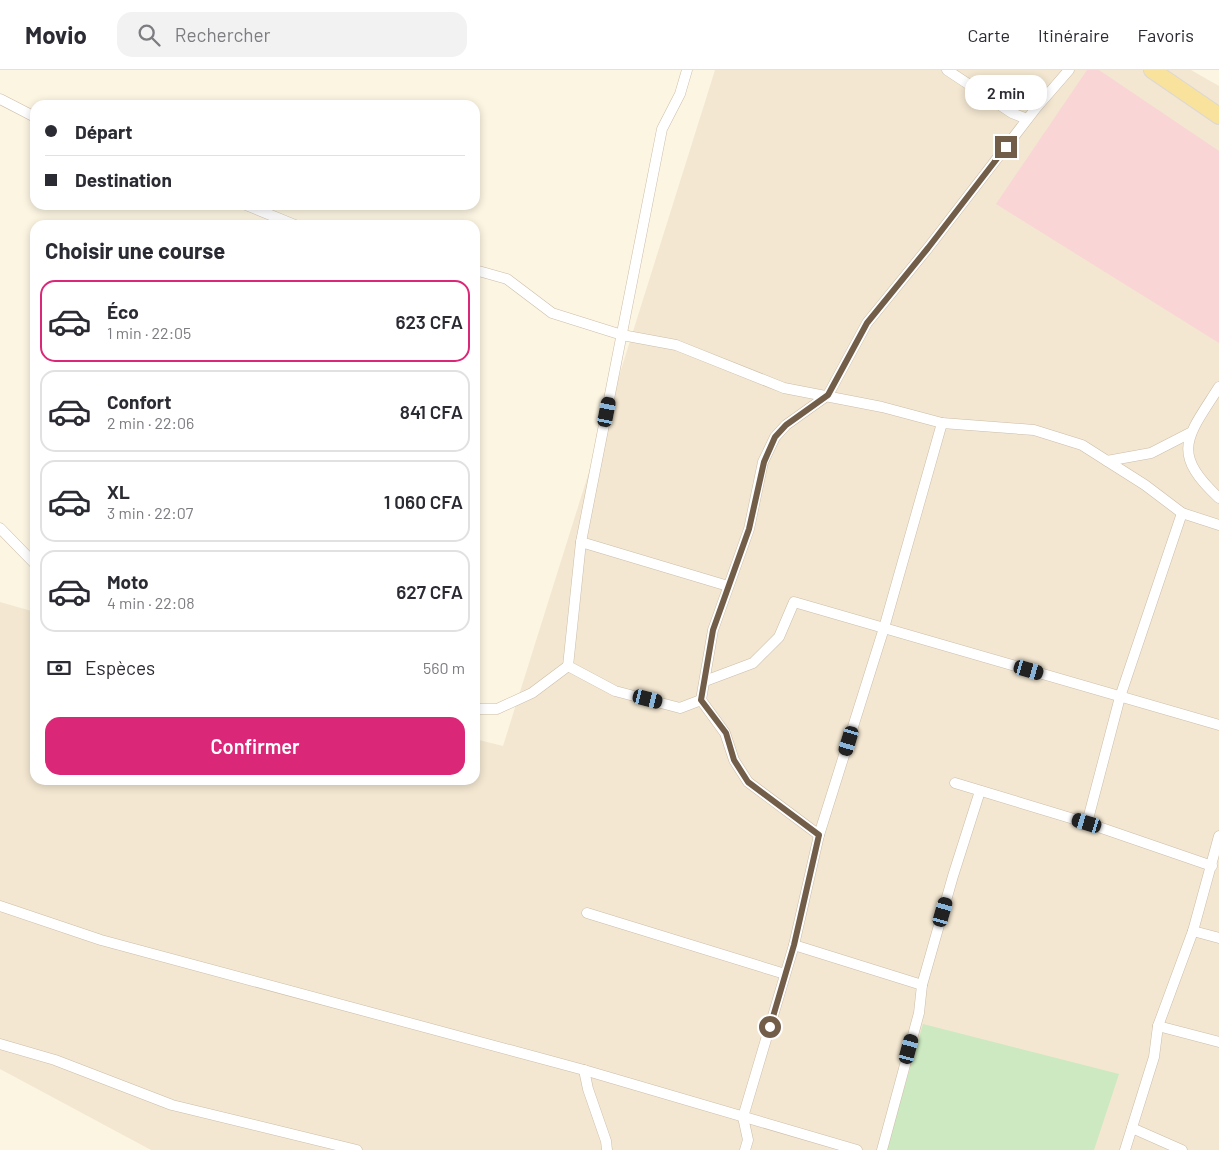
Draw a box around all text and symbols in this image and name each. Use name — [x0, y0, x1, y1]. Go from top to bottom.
search box — [117, 12, 467, 57]
text: Movio — [25, 20, 87, 49]
icon: search — [135, 21, 163, 49]
text: Rechercher — [175, 23, 271, 46]
text: Carte — [967, 24, 1010, 46]
text: Itinéraire — [1038, 24, 1109, 46]
text: Favoris — [1137, 24, 1194, 46]
callout: 2 min — [965, 75, 1047, 110]
text: 2 min — [987, 83, 1025, 102]
text: Départ — [75, 120, 133, 143]
route end — [995, 136, 1017, 158]
text: Destination — [75, 168, 172, 191]
text: Choisir une course — [45, 237, 225, 263]
icon: car — [47, 299, 92, 344]
text: Éco — [107, 300, 139, 323]
text: 623 CFA — [396, 310, 463, 333]
text: 1 min · 22:05 — [107, 323, 191, 342]
icon: car — [47, 389, 92, 434]
text: Confort — [107, 390, 171, 413]
car — [596, 396, 617, 428]
text: 841 CFA — [400, 400, 463, 423]
text: 2 min · 22:06 — [107, 413, 194, 432]
icon: car — [47, 479, 92, 524]
text: XL — [107, 480, 130, 503]
text: 1 060 CFA — [384, 490, 463, 513]
text: 3 min · 22:07 — [107, 503, 193, 522]
icon: car — [47, 569, 92, 614]
text: Moto — [107, 570, 149, 593]
text: 627 CFA — [396, 580, 463, 603]
text: 4 min · 22:08 — [107, 593, 195, 612]
icon: cash — [45, 654, 73, 682]
text: Espèces — [85, 656, 155, 679]
text: 560 m — [423, 658, 465, 677]
car — [1012, 659, 1045, 681]
car — [631, 688, 664, 710]
button: Confirmer — [45, 717, 465, 775]
car — [837, 724, 860, 758]
car — [1070, 811, 1103, 835]
car — [931, 896, 954, 928]
route start — [759, 1016, 781, 1038]
car — [897, 1033, 920, 1065]

